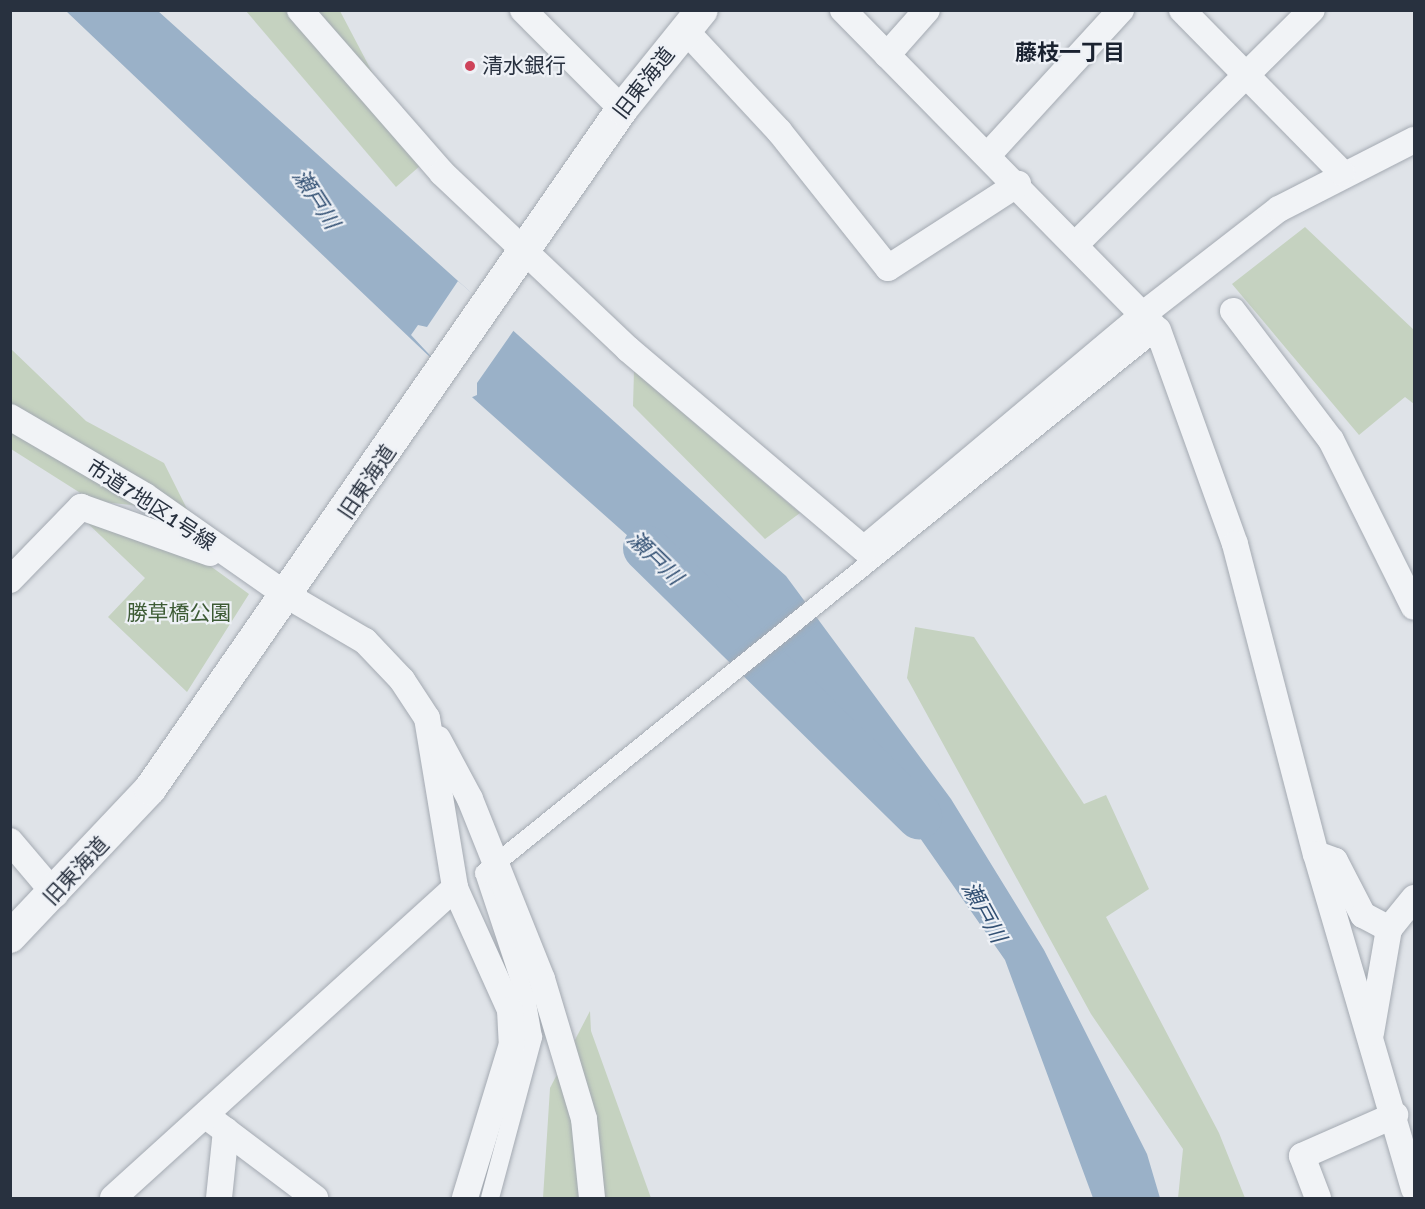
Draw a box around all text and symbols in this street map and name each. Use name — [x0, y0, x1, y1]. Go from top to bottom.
district label: 藤枝一丁目 — [1015, 40, 1125, 66]
street label: 旧東海道 — [608, 42, 680, 124]
place label: 清水銀行 — [482, 53, 566, 79]
marker: 清水銀行 — [463, 59, 477, 73]
water label: 瀬戸川 — [287, 164, 345, 234]
street label: 旧東海道 — [333, 440, 401, 524]
street label: 市道7地区1号線 — [82, 454, 220, 556]
water label: 瀬戸川 — [622, 526, 688, 590]
park label: 勝草橋公園 — [127, 600, 231, 626]
street label: 旧東海道 — [38, 832, 114, 910]
water label: 瀬戸川 — [956, 877, 1012, 947]

